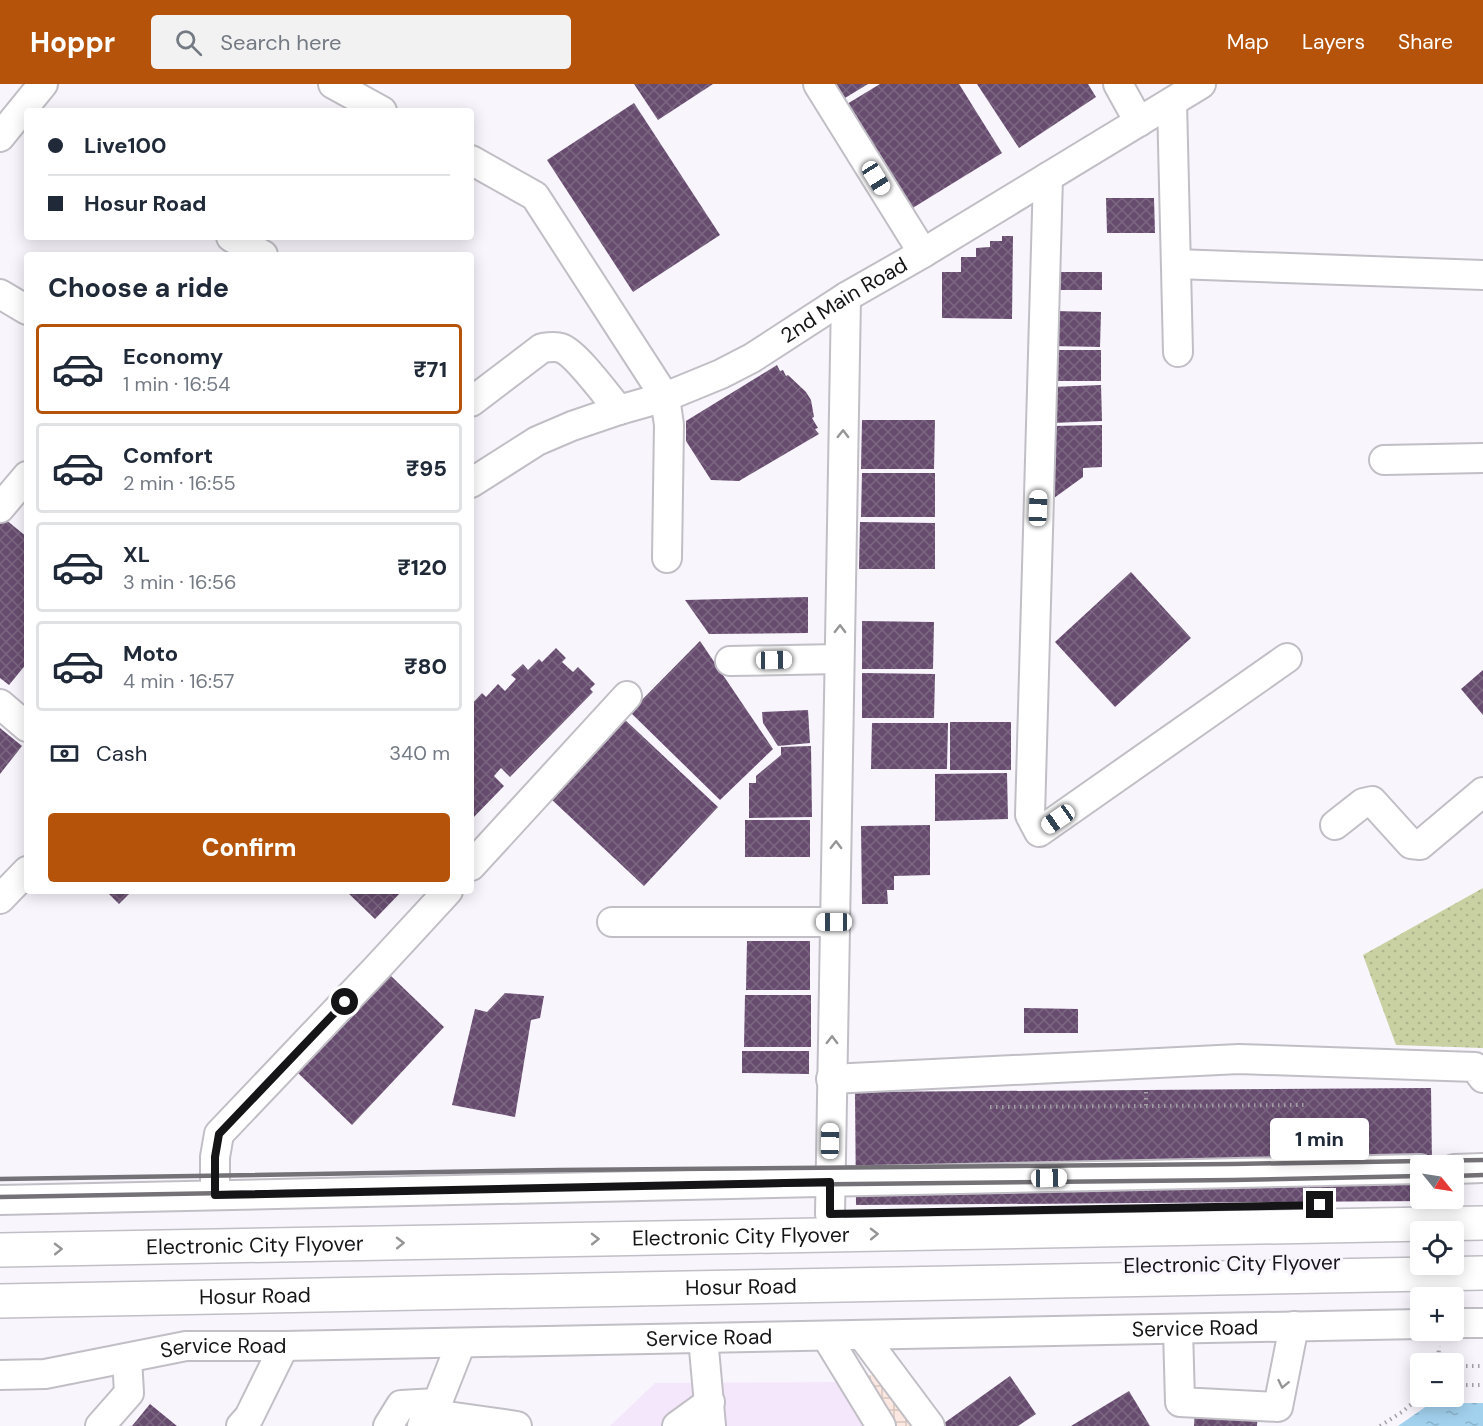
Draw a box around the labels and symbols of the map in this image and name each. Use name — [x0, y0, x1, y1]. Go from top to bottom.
car — [859, 158, 893, 198]
street label: 2nd Main Road — [775, 251, 913, 350]
one-way arrow — [837, 429, 850, 438]
car — [1028, 490, 1048, 526]
one-way arrow — [834, 624, 846, 633]
car — [756, 651, 792, 669]
car — [1038, 801, 1078, 837]
one-way arrow — [830, 840, 842, 849]
car — [816, 913, 852, 931]
route start — [331, 988, 358, 1015]
one-way arrow — [826, 1035, 838, 1044]
callout: 1 min — [1270, 1118, 1370, 1160]
car — [821, 1123, 839, 1159]
north arrow — [1410, 1155, 1464, 1209]
car — [1031, 1169, 1067, 1187]
route end — [1306, 1191, 1333, 1218]
street label: Electronic City Flyover — [632, 1221, 850, 1252]
one-way arrow — [870, 1228, 879, 1240]
street label: Electronic City Flyover — [146, 1229, 364, 1261]
one-way arrow — [591, 1233, 600, 1245]
one-way arrow — [396, 1237, 405, 1249]
one-way arrow — [54, 1243, 63, 1256]
street label: Electronic City Flyover — [1123, 1248, 1341, 1280]
street label: Hosur Road — [685, 1272, 797, 1302]
street label: Hosur Road — [199, 1281, 311, 1311]
street label: Service Road — [1132, 1313, 1259, 1344]
street label: Service Road — [646, 1323, 773, 1353]
street label: Service Road — [158, 1332, 286, 1365]
one-way arrow — [1277, 1378, 1290, 1388]

